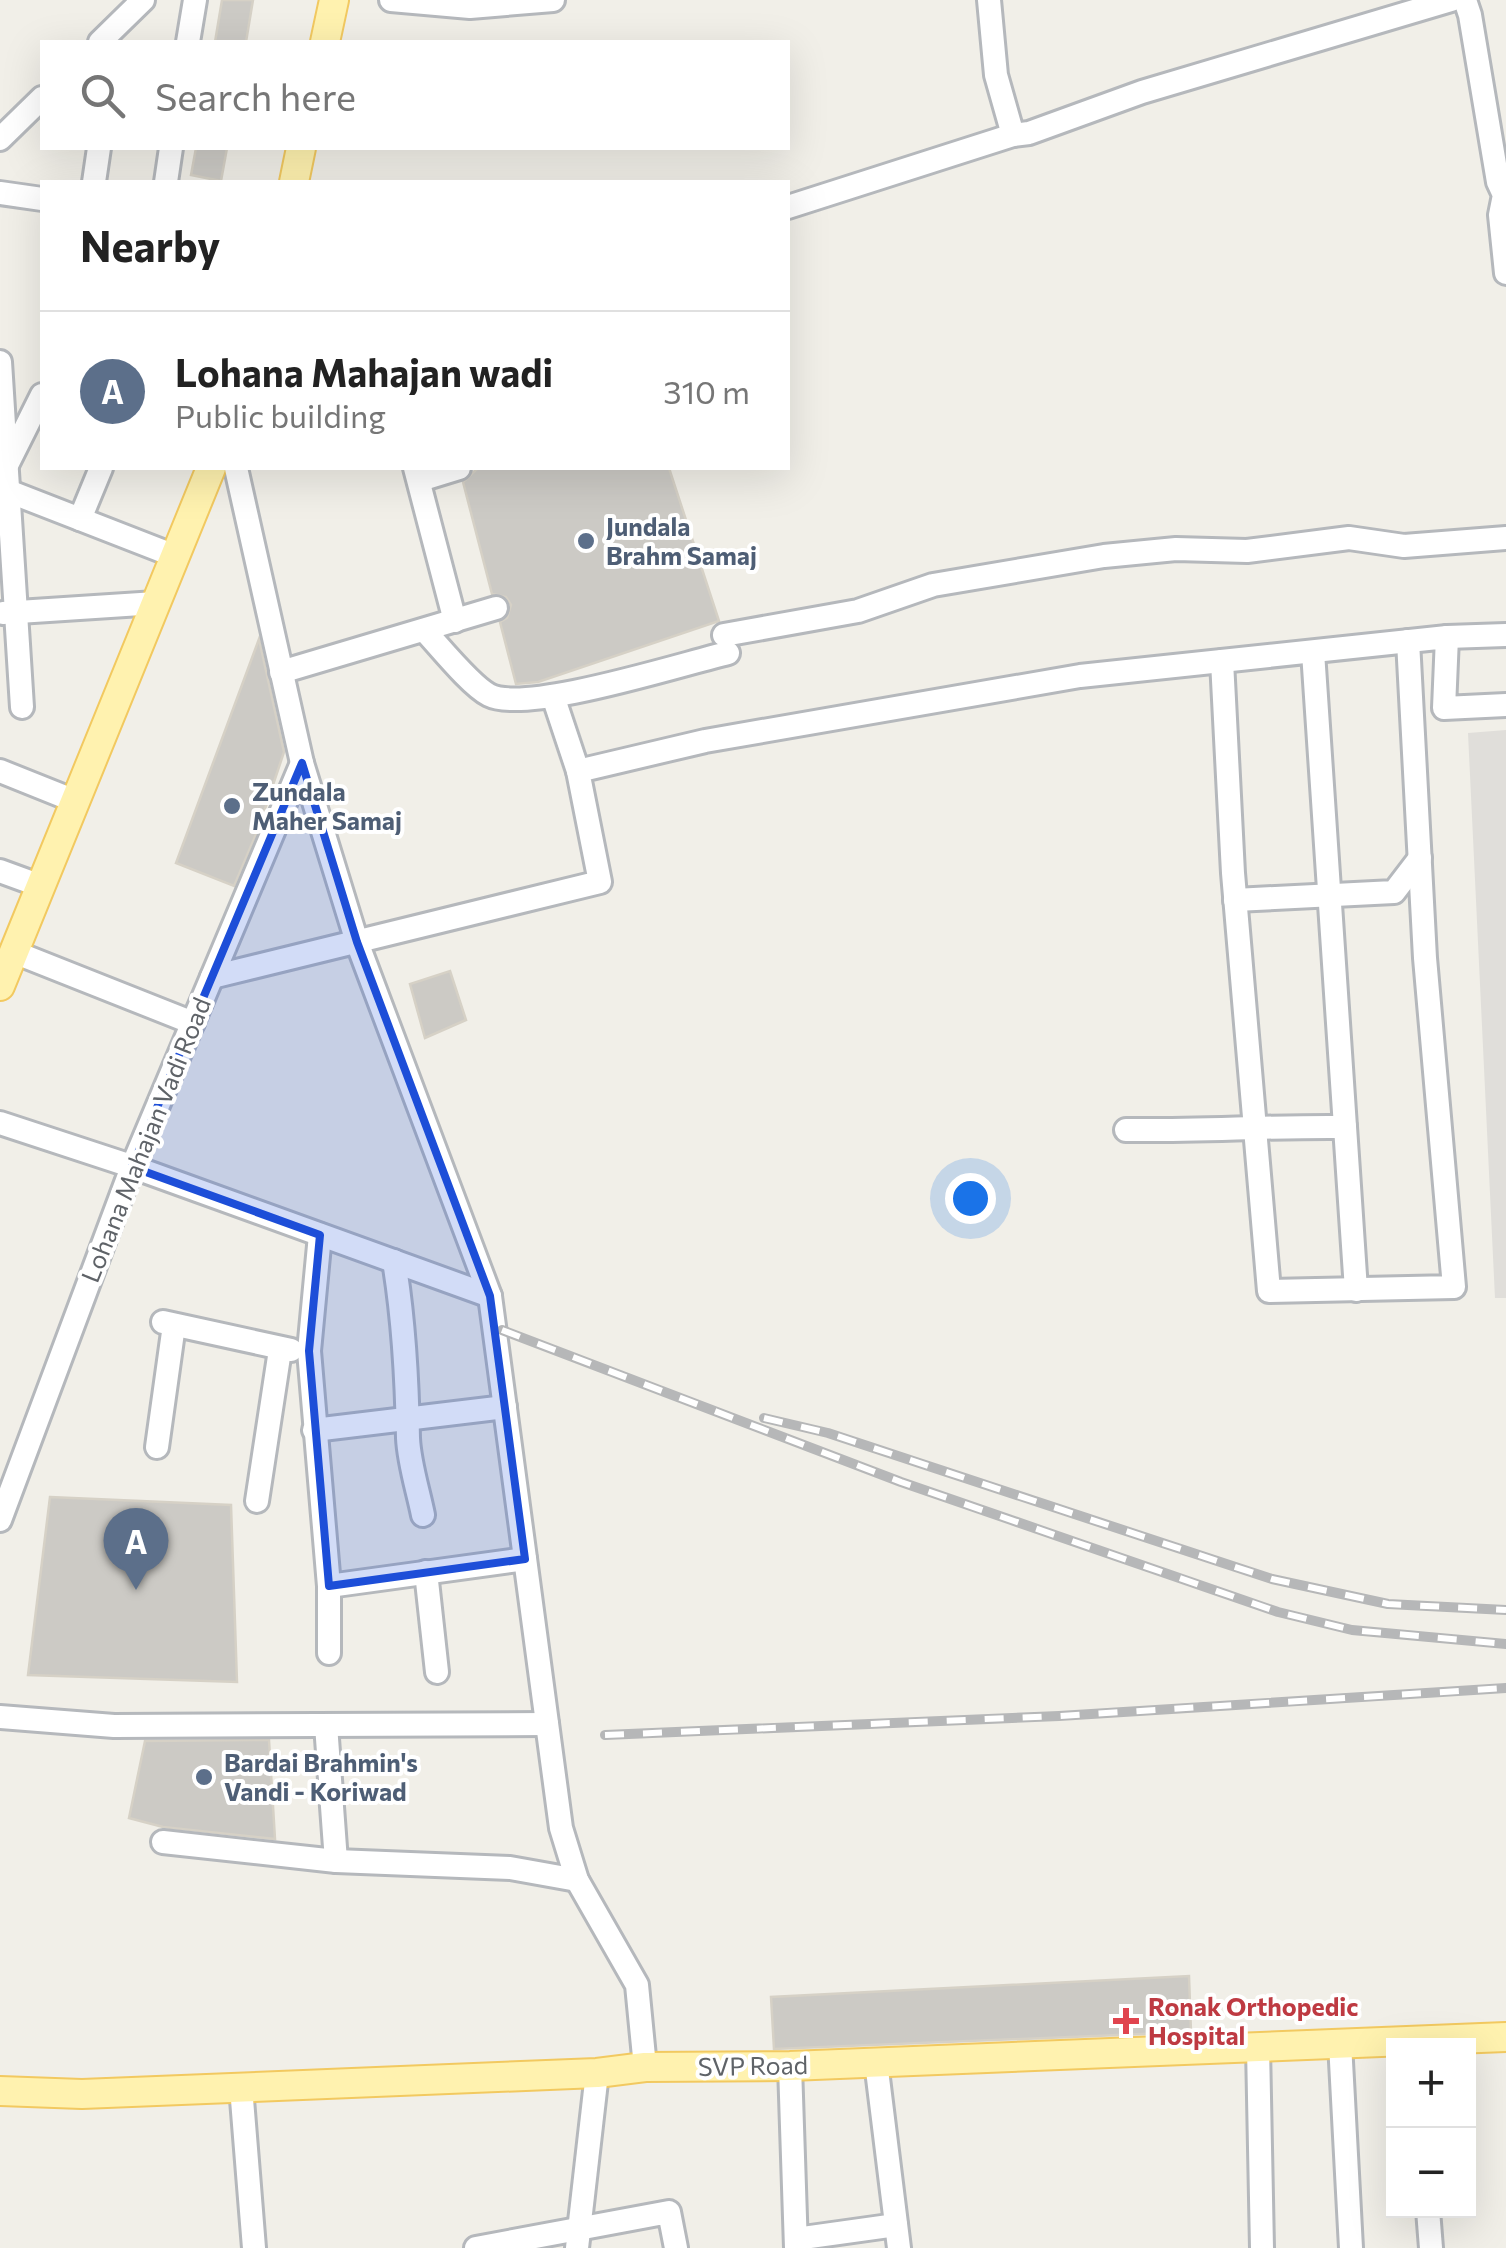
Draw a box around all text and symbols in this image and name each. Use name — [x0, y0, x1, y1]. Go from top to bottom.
search box — [40, 40, 790, 150]
icon: search — [75, 68, 130, 123]
text: Search here — [155, 72, 356, 119]
text: Nearby — [80, 219, 220, 271]
text: Lohana Mahajan wadi — [175, 348, 553, 395]
text: A — [101, 371, 124, 411]
text: 310 m — [663, 371, 750, 411]
text: Public building — [175, 395, 386, 435]
place label: Jundala Brahm Samaj — [606, 511, 757, 570]
marker: Jundala Brahm Samaj — [575, 530, 597, 552]
place label: Zundala Maher Samaj — [252, 776, 402, 835]
marker: Zundala Maher Samaj — [221, 795, 243, 817]
street label: Lohana Mahajan Vadi Road — [74, 993, 216, 1286]
your location — [945, 1173, 996, 1224]
pin: A — [104, 1508, 168, 1590]
place label: Bardai Brahmin's Vandi - Koriwad — [224, 1747, 418, 1806]
marker: Bardai Brahmin's Vandi - Koriwad — [193, 1766, 215, 1788]
place label: Ronak Orthopedic Hospital — [1148, 1991, 1358, 2050]
marker: Ronak Orthopedic Hospital — [1113, 2008, 1139, 2034]
map controls — [1386, 2038, 1476, 2218]
button: + — [1386, 2038, 1476, 2128]
street label: SVP Road — [698, 2049, 808, 2081]
button: − — [1386, 2128, 1476, 2218]

